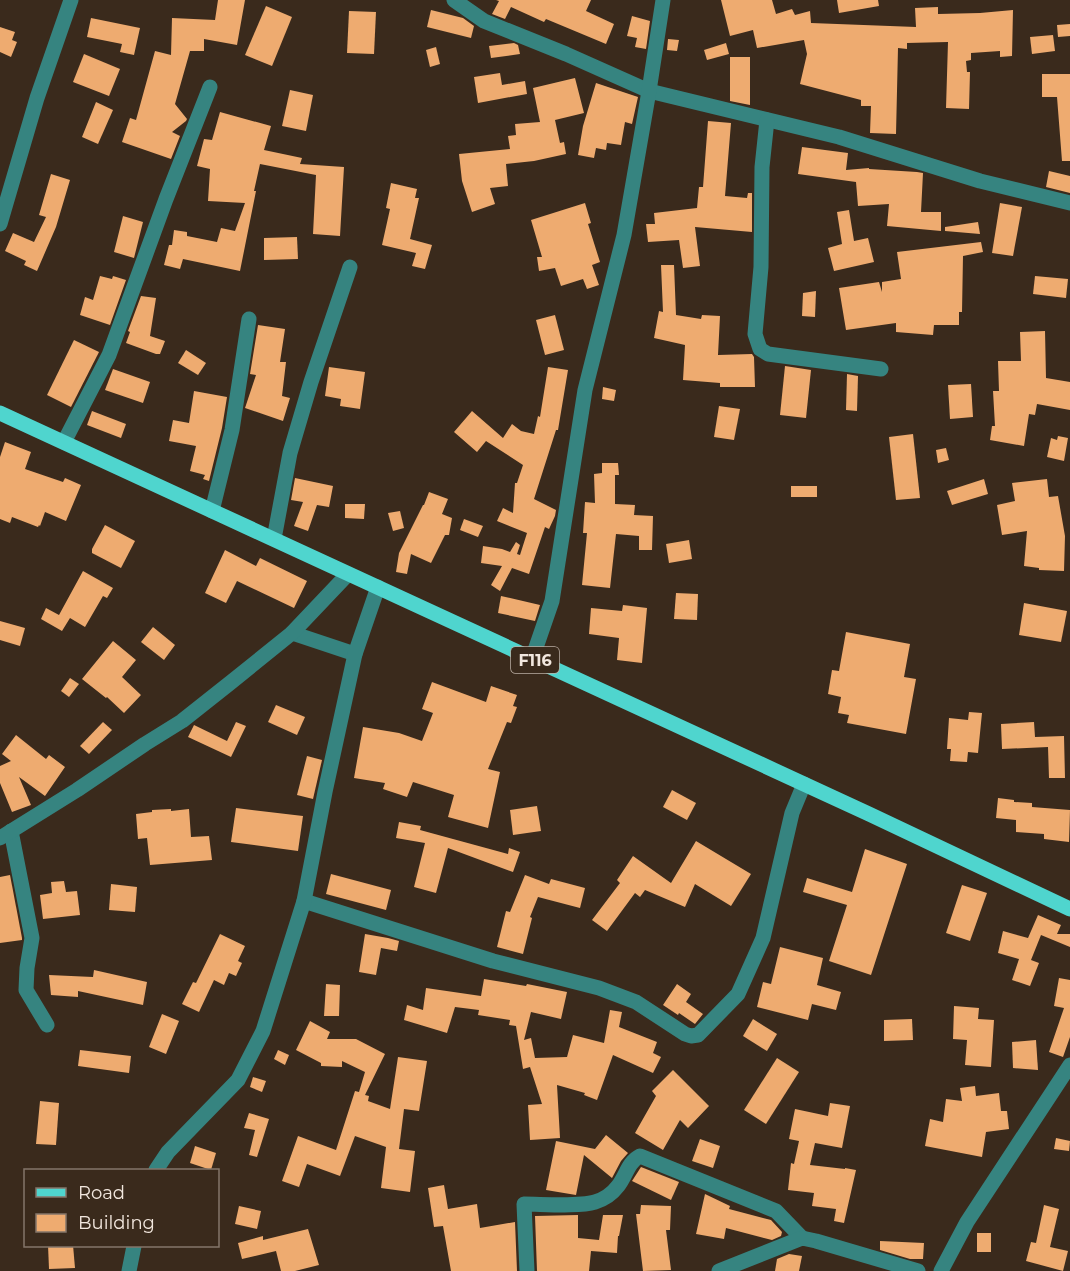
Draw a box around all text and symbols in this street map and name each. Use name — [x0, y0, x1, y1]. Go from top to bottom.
road number: F116 — [511, 647, 559, 673]
legend — [24, 1169, 219, 1247]
text: Road — [78, 1182, 125, 1204]
text: Building — [78, 1212, 155, 1234]

